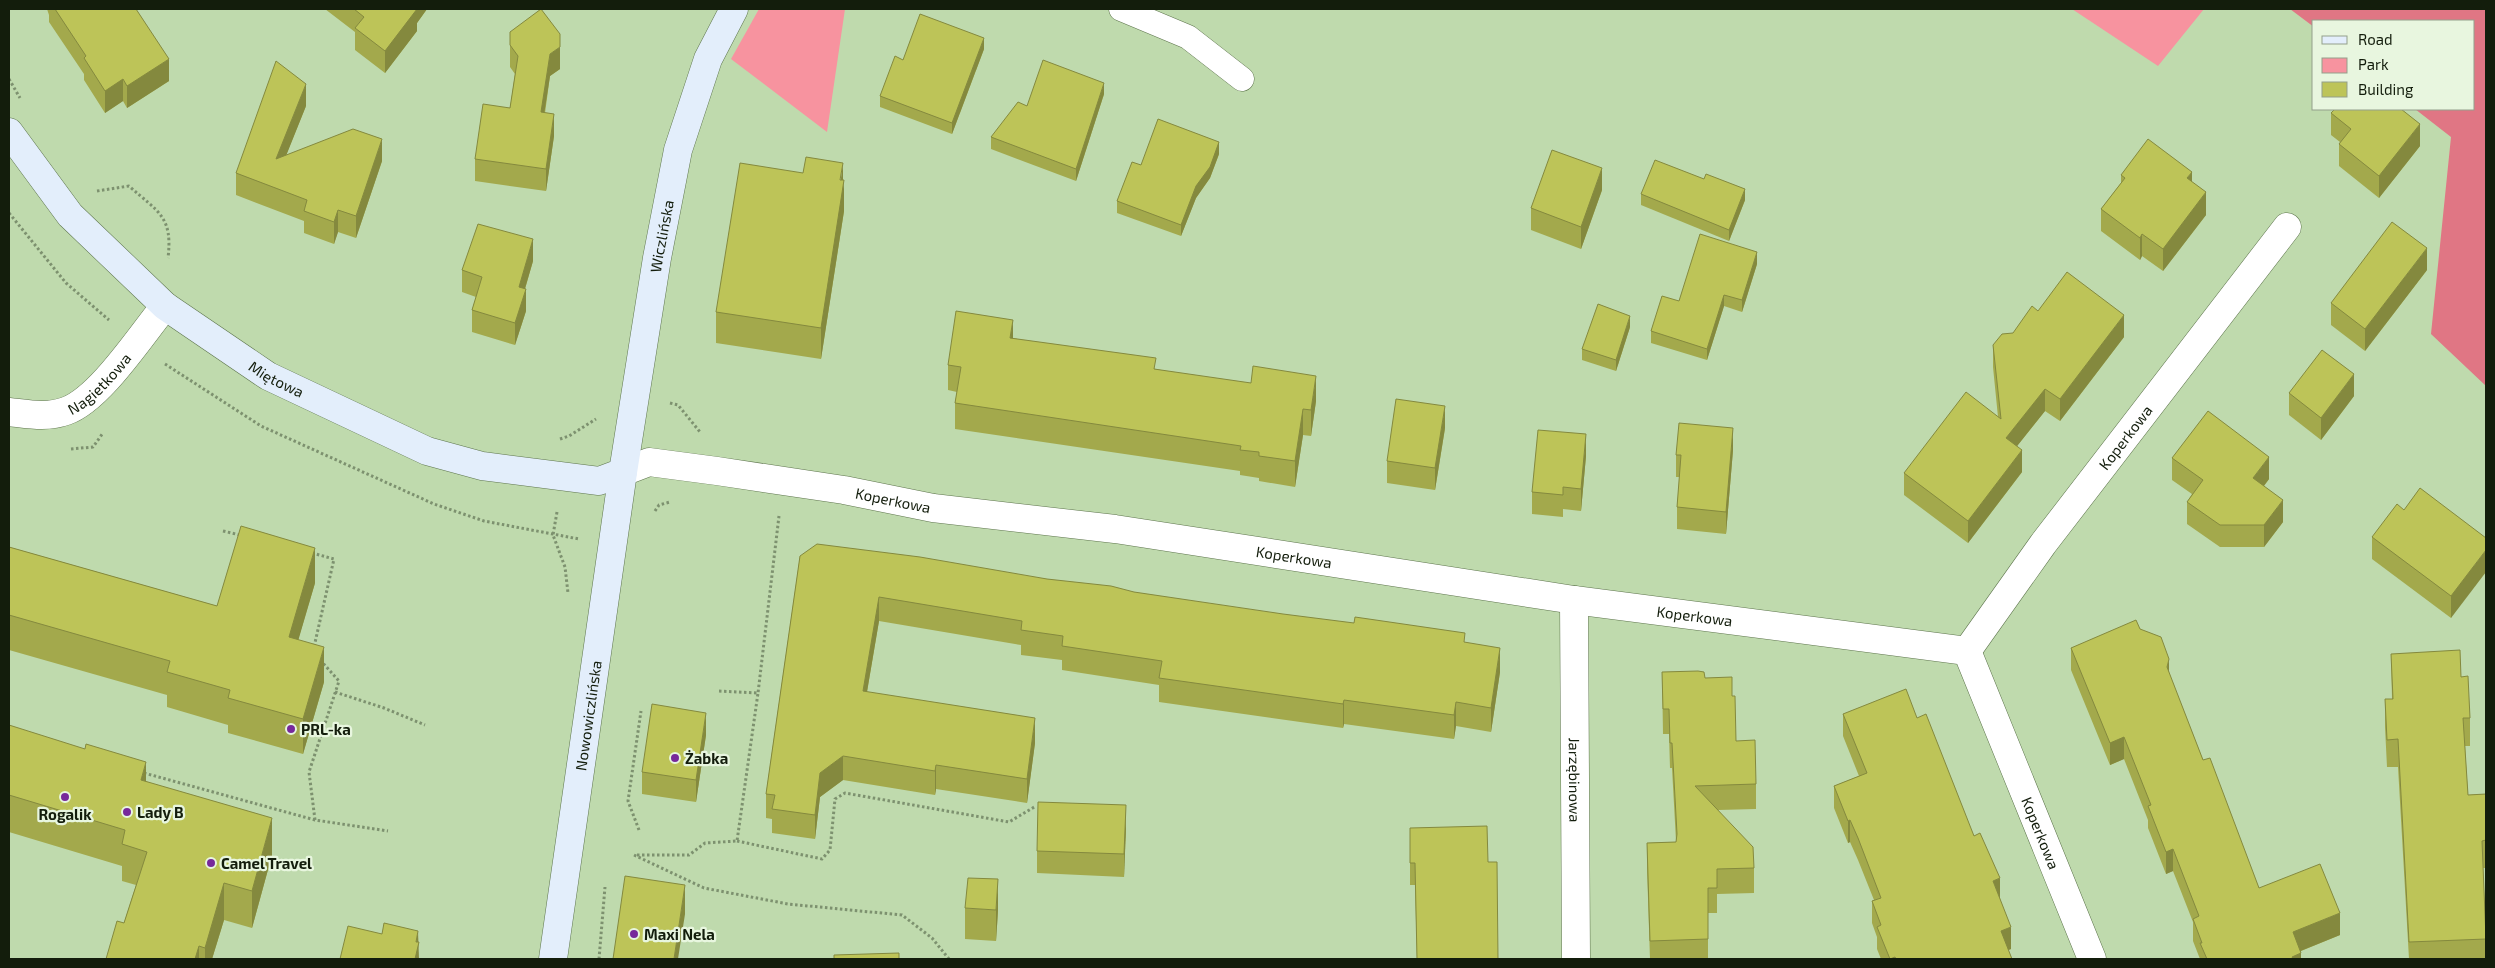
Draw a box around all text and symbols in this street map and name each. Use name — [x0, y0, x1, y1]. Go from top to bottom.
legend — [2312, 20, 2475, 110]
text: Road — [2358, 30, 2393, 48]
text: Park — [2358, 55, 2389, 73]
text: Building — [2358, 80, 2414, 98]
street label: Wiczlińska — [646, 198, 677, 274]
street label: Nagietkowa — [64, 349, 134, 418]
street label: Miętowa — [246, 357, 307, 401]
street label: Koperkowa — [2095, 401, 2156, 473]
street label: Koperkowa — [854, 484, 932, 516]
street label: Koperkowa — [1255, 542, 1333, 571]
street label: Koperkowa — [1656, 602, 1734, 630]
street label: Nowowiczlińska — [571, 659, 605, 772]
place label: PRL-ka — [301, 720, 351, 738]
marker: PRL-ka — [285, 723, 297, 735]
street label: Jarzębinowa — [1566, 737, 1584, 823]
place label: Żabka — [685, 749, 728, 767]
marker: Żabka — [669, 752, 681, 764]
marker: Rogalik — [59, 791, 71, 803]
street label: Koperkowa — [2018, 794, 2064, 872]
place label: Lady B — [137, 803, 184, 822]
place label: Rogalik — [38, 805, 92, 823]
marker: Lady B — [121, 806, 133, 818]
place label: Camel Travel — [221, 854, 312, 872]
marker: Camel Travel — [205, 857, 217, 869]
place label: Maxi Nela — [644, 925, 715, 943]
marker: Maxi Nela — [628, 928, 640, 940]

